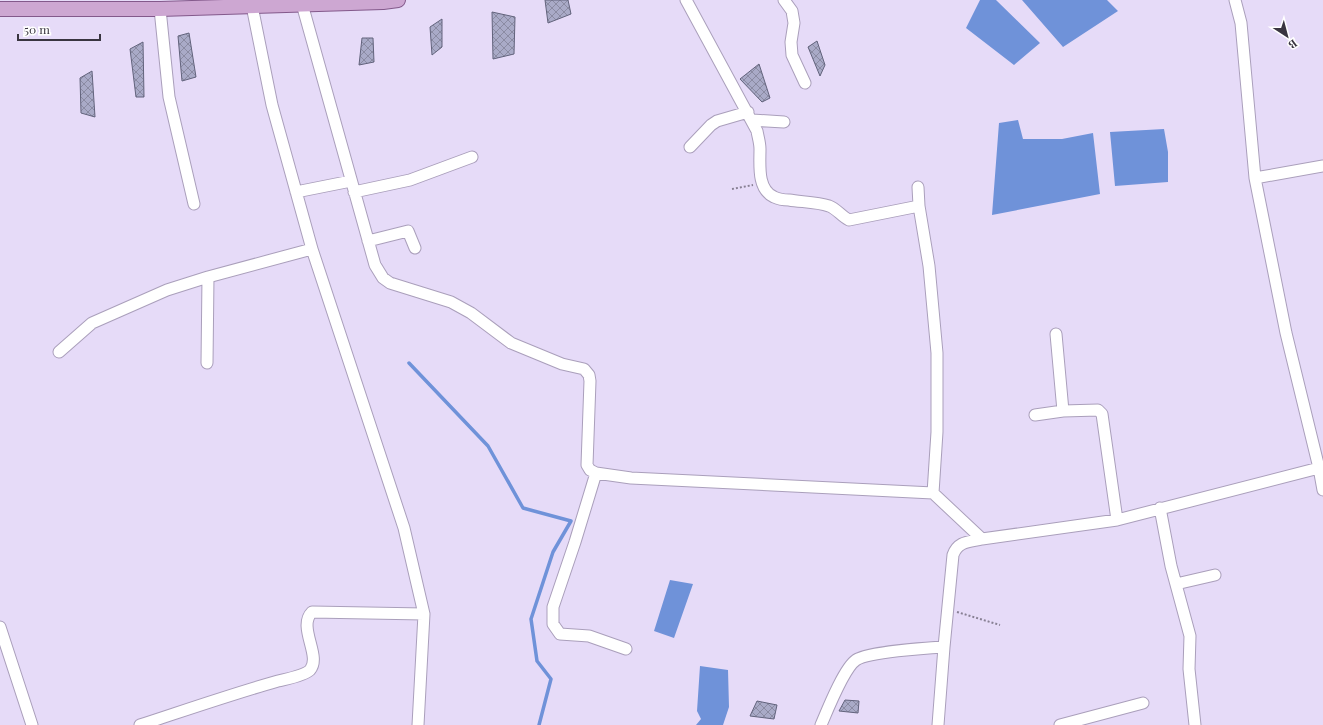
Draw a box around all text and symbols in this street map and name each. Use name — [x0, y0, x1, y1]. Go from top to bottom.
scale bar — [18, 16, 100, 42]
north arrow — [1267, 16, 1307, 56]
text: 50 m — [24, 21, 50, 37]
text: B — [1285, 36, 1301, 53]

